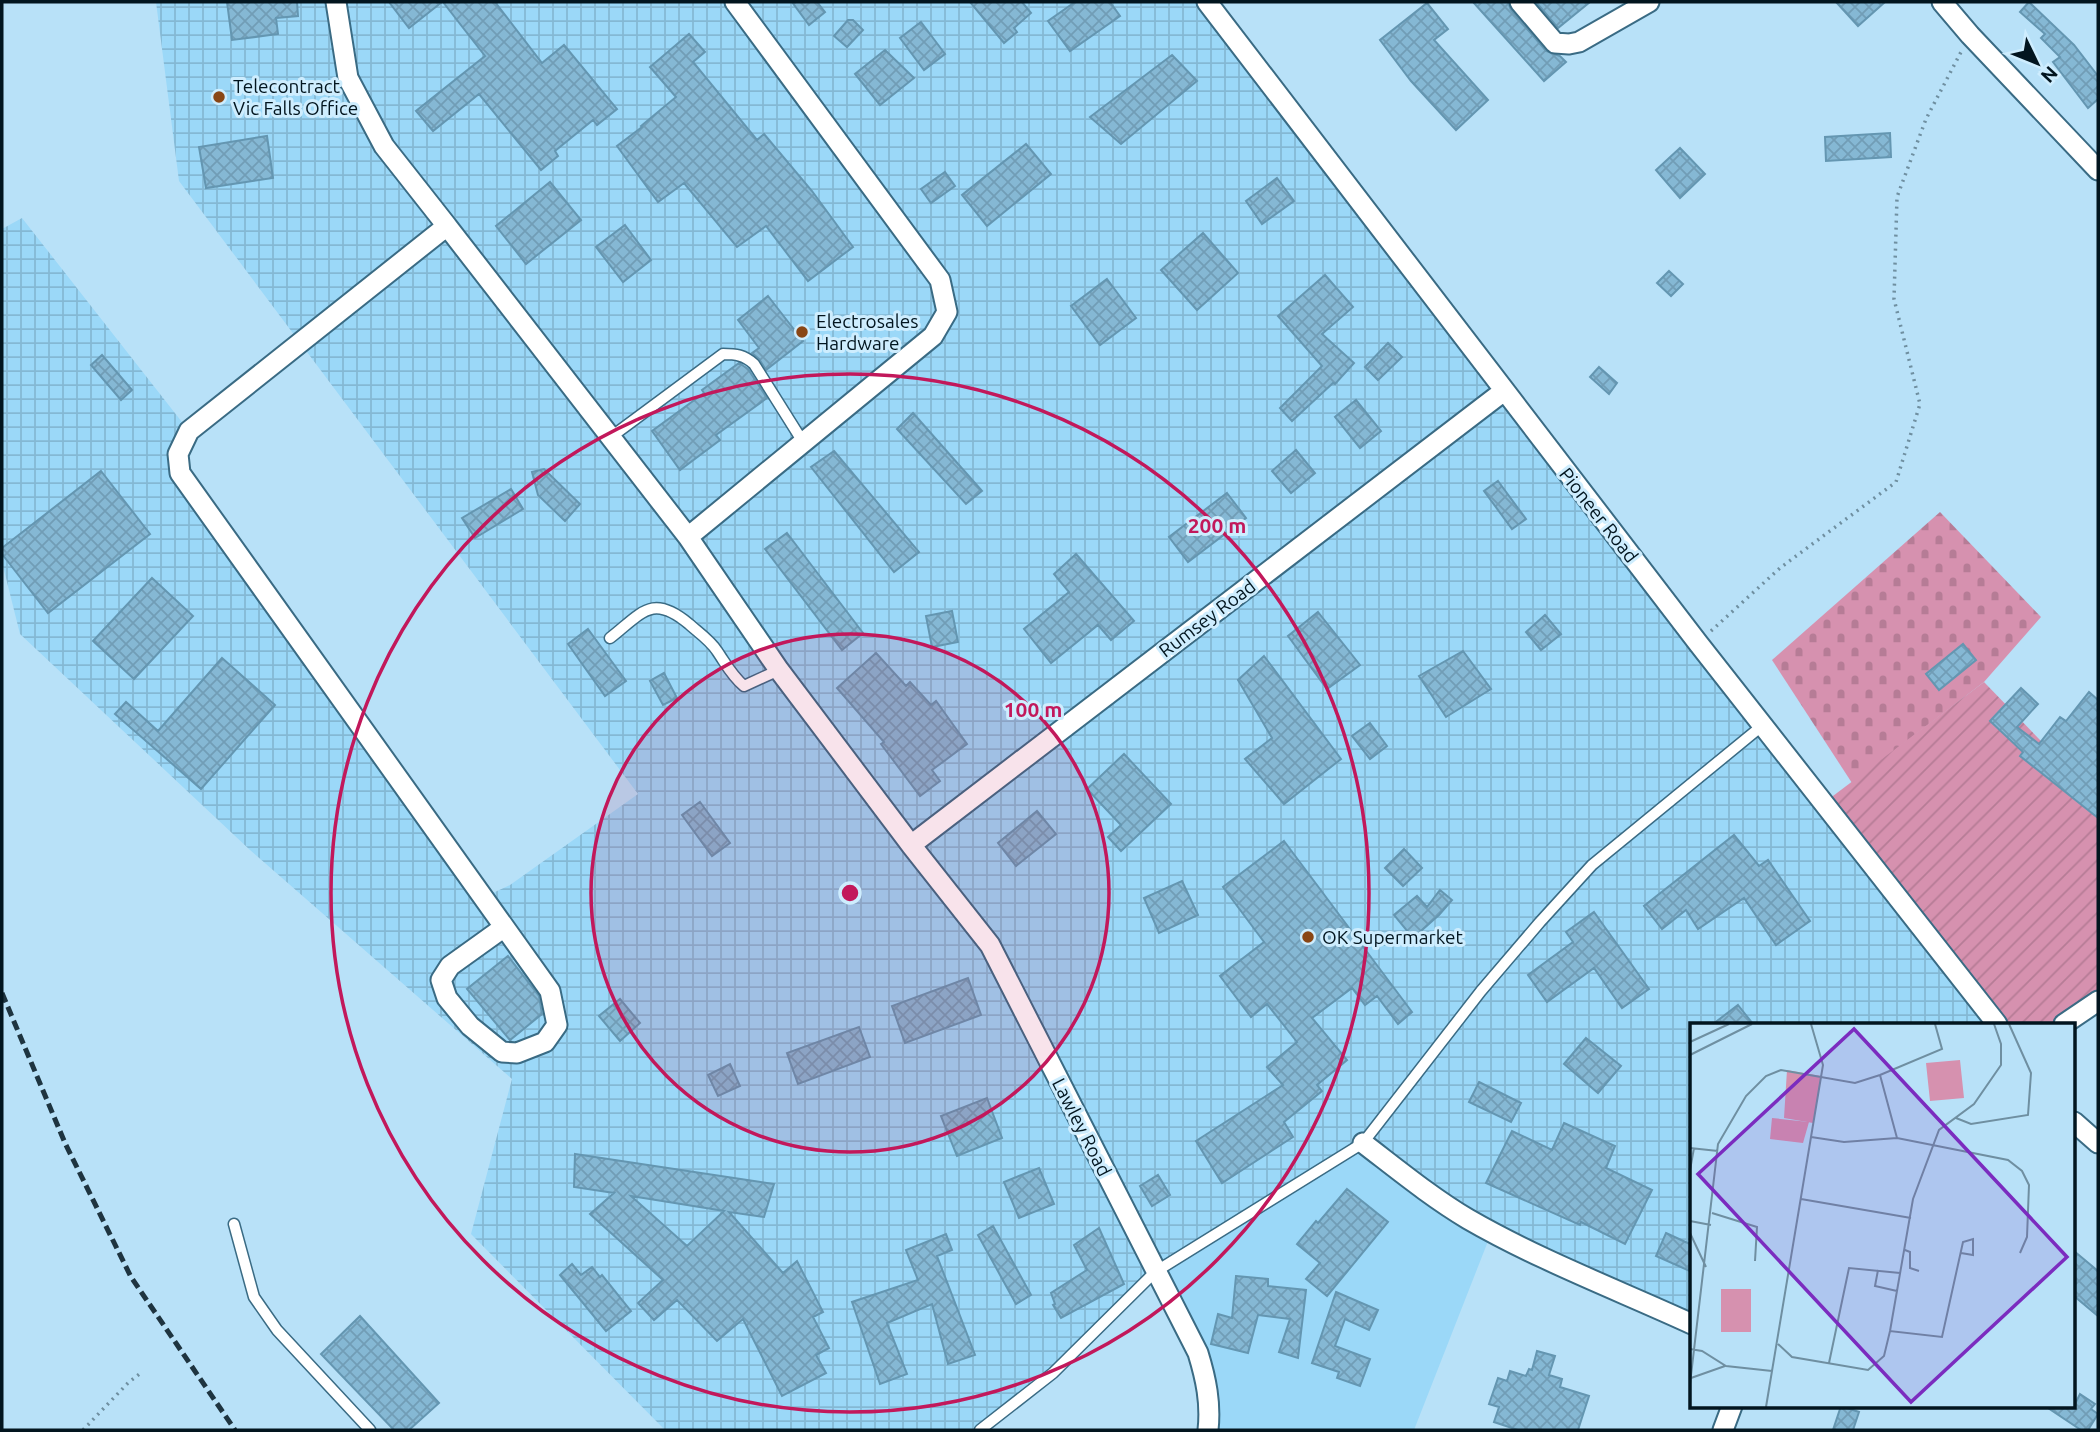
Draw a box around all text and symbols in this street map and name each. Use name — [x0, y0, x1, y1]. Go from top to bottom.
north arrow — [2002, 28, 2072, 98]
text: N — [2037, 62, 2062, 87]
place label: Telecontract Vic Falls Office — [233, 75, 358, 119]
marker: Telecontract Vic Falls Office — [211, 89, 227, 105]
place label: Electrosales Hardware — [816, 310, 918, 354]
marker: Electrosales Hardware — [794, 324, 810, 340]
street label: Pioneer Road — [1555, 463, 1643, 567]
text: 200 m — [1188, 513, 1246, 537]
street label: Rumsey Road — [1154, 575, 1260, 661]
text: 100 m — [1004, 697, 1062, 721]
centre of rings — [838, 881, 862, 905]
place label: OK Supermarket — [1322, 926, 1463, 948]
marker: OK Supermarket — [1300, 929, 1316, 945]
inset map — [1690, 1023, 2076, 1408]
street label: Lawley Road — [1048, 1074, 1116, 1180]

